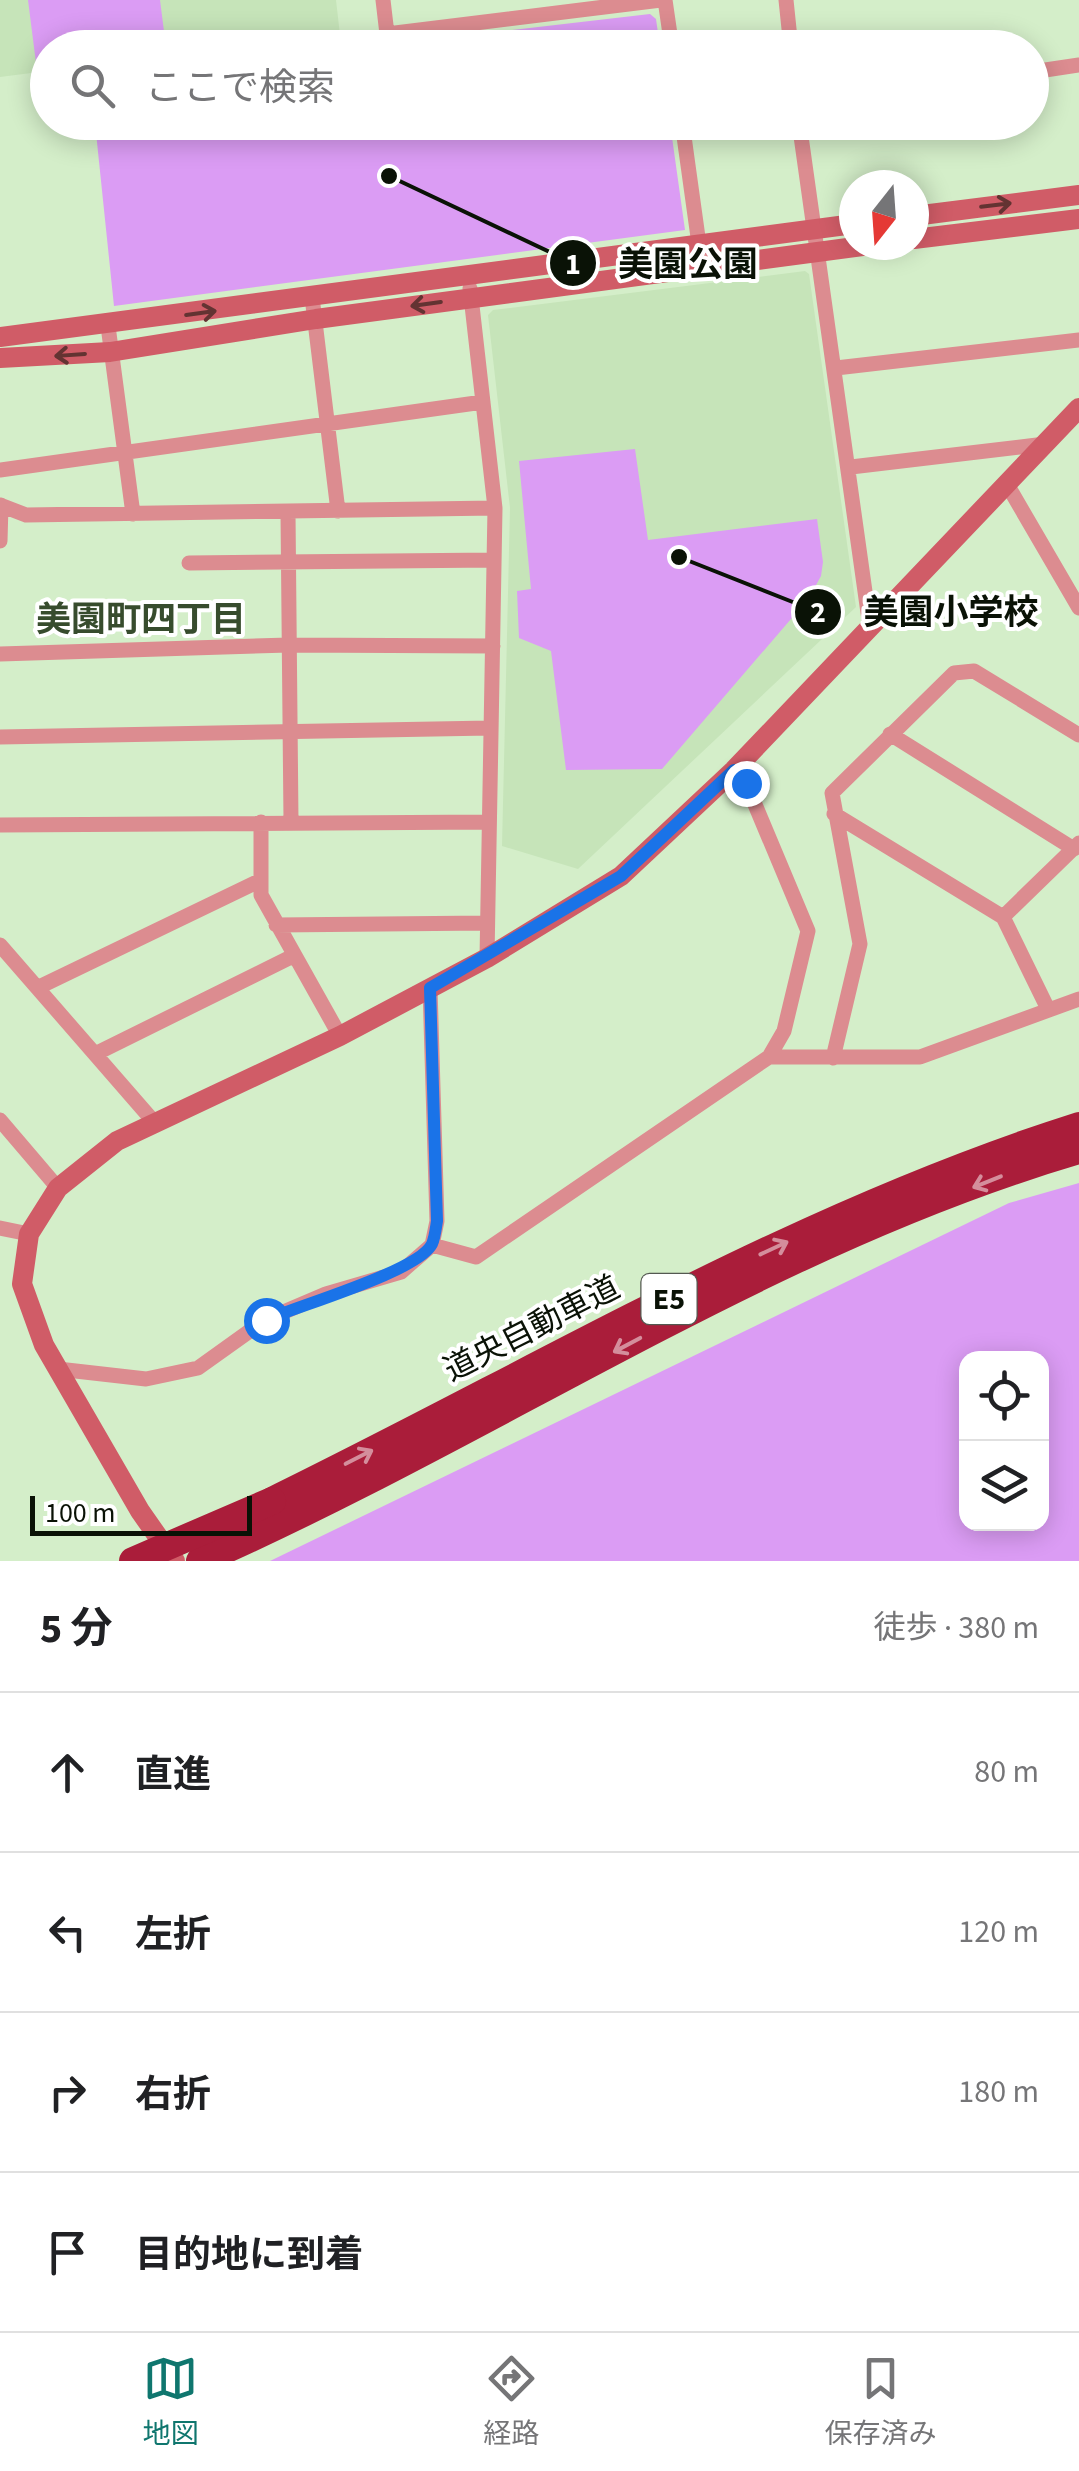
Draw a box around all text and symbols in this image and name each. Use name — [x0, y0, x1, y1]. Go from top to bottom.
search box — [30, 30, 1049, 140]
icon: search — [65, 58, 120, 113]
text: ここで検索 — [145, 61, 335, 115]
north arrow — [839, 170, 929, 260]
one-way arrow — [980, 196, 1012, 214]
callout: 美園公園 — [548, 231, 778, 296]
text: 美園公園 — [618, 240, 758, 290]
text: 1 — [565, 243, 581, 286]
one-way arrow — [411, 295, 443, 314]
one-way arrow — [184, 303, 217, 321]
one-way arrow — [55, 346, 87, 365]
callout: 美園小学校 — [793, 579, 1058, 644]
text: 美園小学校 — [863, 588, 1039, 638]
text: 2 — [810, 591, 826, 634]
district label: 美園町四丁目 — [36, 595, 246, 645]
route end — [724, 761, 770, 807]
one-way arrow — [972, 1175, 1003, 1193]
one-way arrow — [758, 1237, 788, 1256]
street label: 道央自動車道 — [436, 1265, 628, 1393]
road number: E5 — [642, 1274, 696, 1324]
route start — [244, 1298, 290, 1344]
one-way arrow — [613, 1335, 643, 1355]
map controls — [959, 1351, 1049, 1531]
button: locate — [959, 1351, 1049, 1441]
button: layers — [959, 1441, 1049, 1531]
one-way arrow — [343, 1447, 373, 1466]
scale bar — [30, 1491, 252, 1536]
text: 100 m — [45, 1493, 116, 1533]
text: 5 分 — [40, 1599, 113, 1659]
text: 徒歩 · 380 m — [874, 1605, 1039, 1651]
icon: ahead — [40, 1745, 95, 1800]
text: 直進 — [135, 1748, 211, 1802]
text: 80 m — [974, 1749, 1039, 1795]
icon: left — [40, 1905, 95, 1960]
text: 左折 — [135, 1908, 211, 1962]
text: 120 m — [958, 1909, 1039, 1955]
icon: right — [40, 2065, 95, 2120]
text: 右折 — [135, 2068, 211, 2122]
text: 180 m — [958, 2069, 1039, 2115]
icon: arrive — [40, 2225, 95, 2280]
text: 目的地に到着 — [135, 2228, 363, 2282]
tab: 地図 — [142, 2351, 199, 2454]
tab: 経路 — [483, 2351, 540, 2454]
tab: 保存済み — [824, 2351, 937, 2454]

